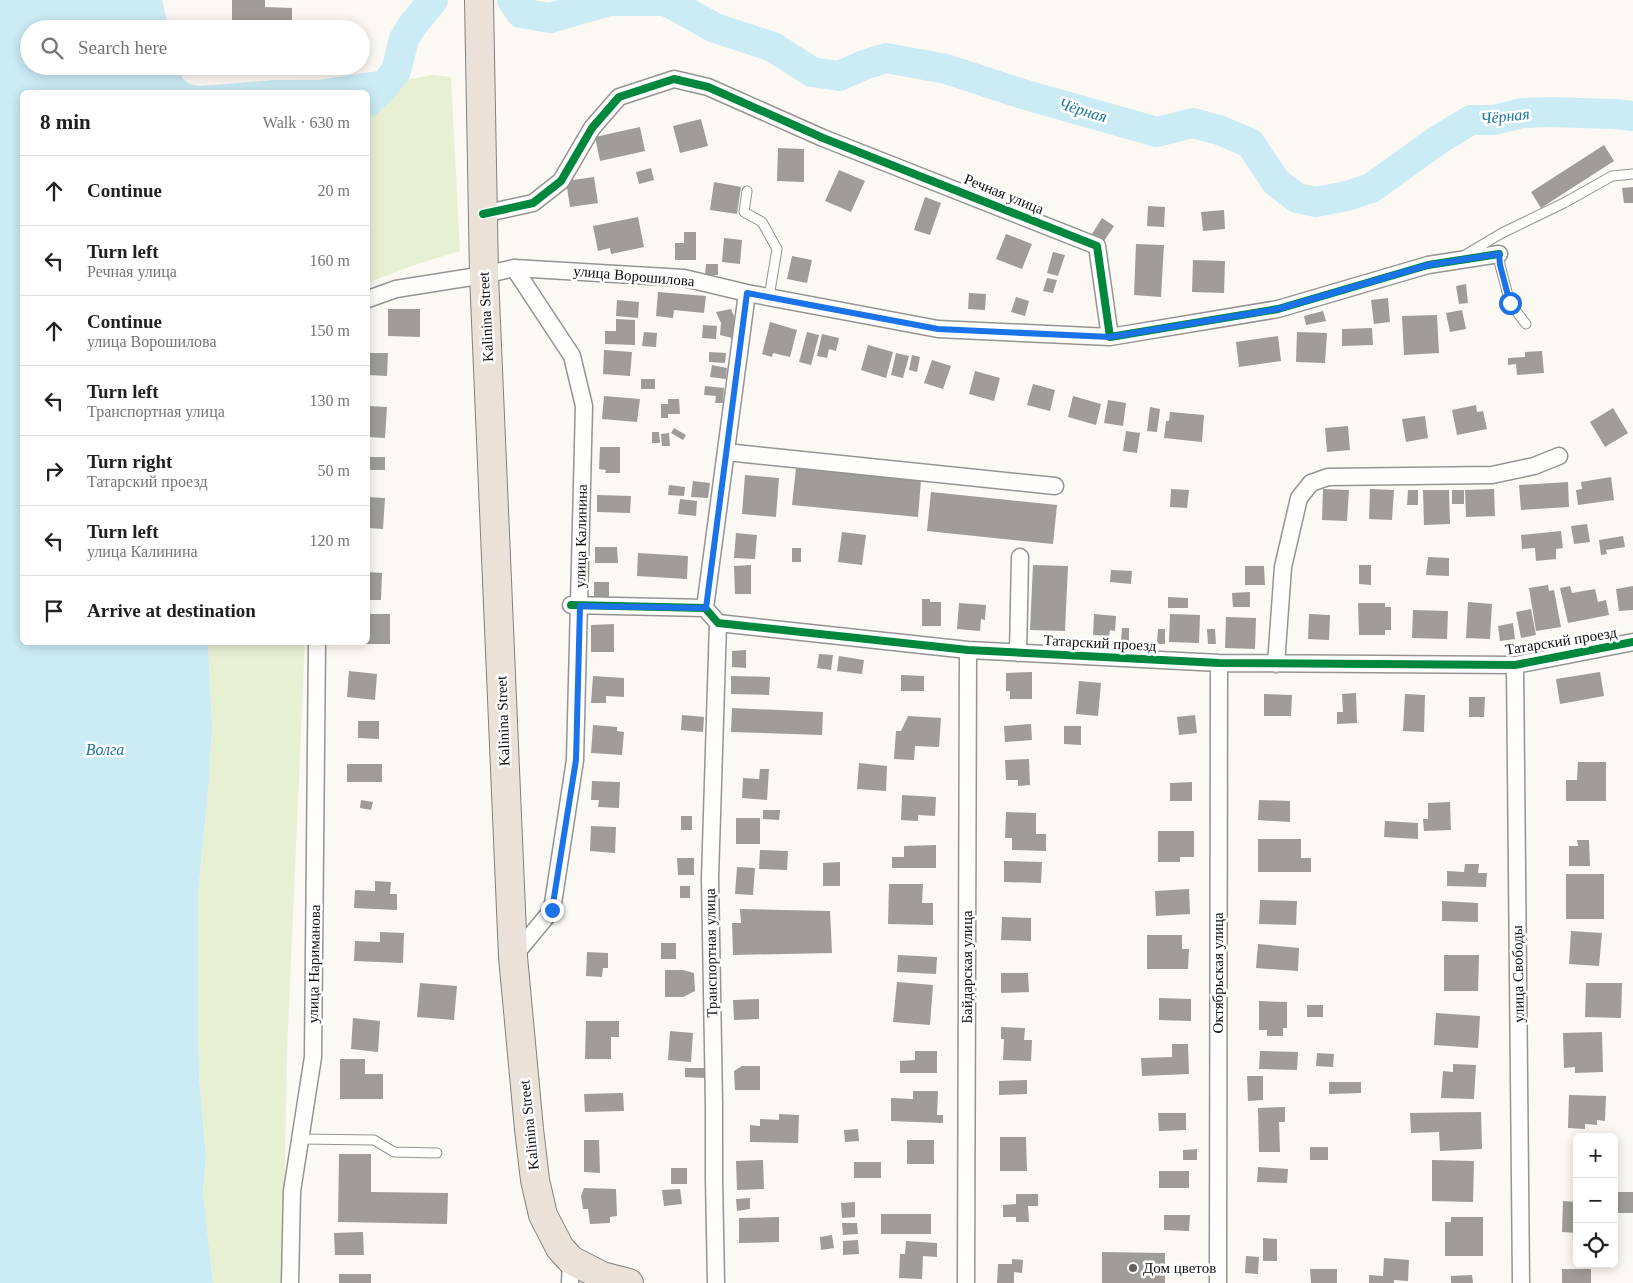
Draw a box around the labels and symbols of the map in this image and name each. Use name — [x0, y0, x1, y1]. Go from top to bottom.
water label: Чёрная — [1057, 95, 1109, 126]
water label: Чёрная — [1479, 105, 1531, 128]
street label: Речная улица — [962, 171, 1046, 217]
street label: улица Ворошилова — [573, 263, 696, 289]
street label: Kalinina Street — [476, 271, 496, 363]
route start — [1499, 292, 1522, 315]
street label: улица Калинина — [572, 484, 590, 588]
street label: Татарский проезд — [1504, 624, 1618, 658]
street label: Татарский проезд — [1043, 632, 1157, 654]
street label: Kalinina Street — [493, 675, 513, 766]
water label: Волга — [86, 741, 124, 758]
street label: Транспортная улица — [702, 888, 720, 1018]
route end — [541, 899, 564, 922]
street label: улица Нариманова — [305, 904, 323, 1024]
street label: Байдарская улица — [959, 910, 975, 1024]
street label: Октябрьская улица — [1210, 912, 1226, 1034]
street label: улица Свободы — [1509, 925, 1527, 1023]
street label: Kalinina Street — [516, 1078, 542, 1171]
place label: Дом цветов — [1143, 1260, 1216, 1276]
marker: Дом цветов — [1127, 1262, 1139, 1274]

